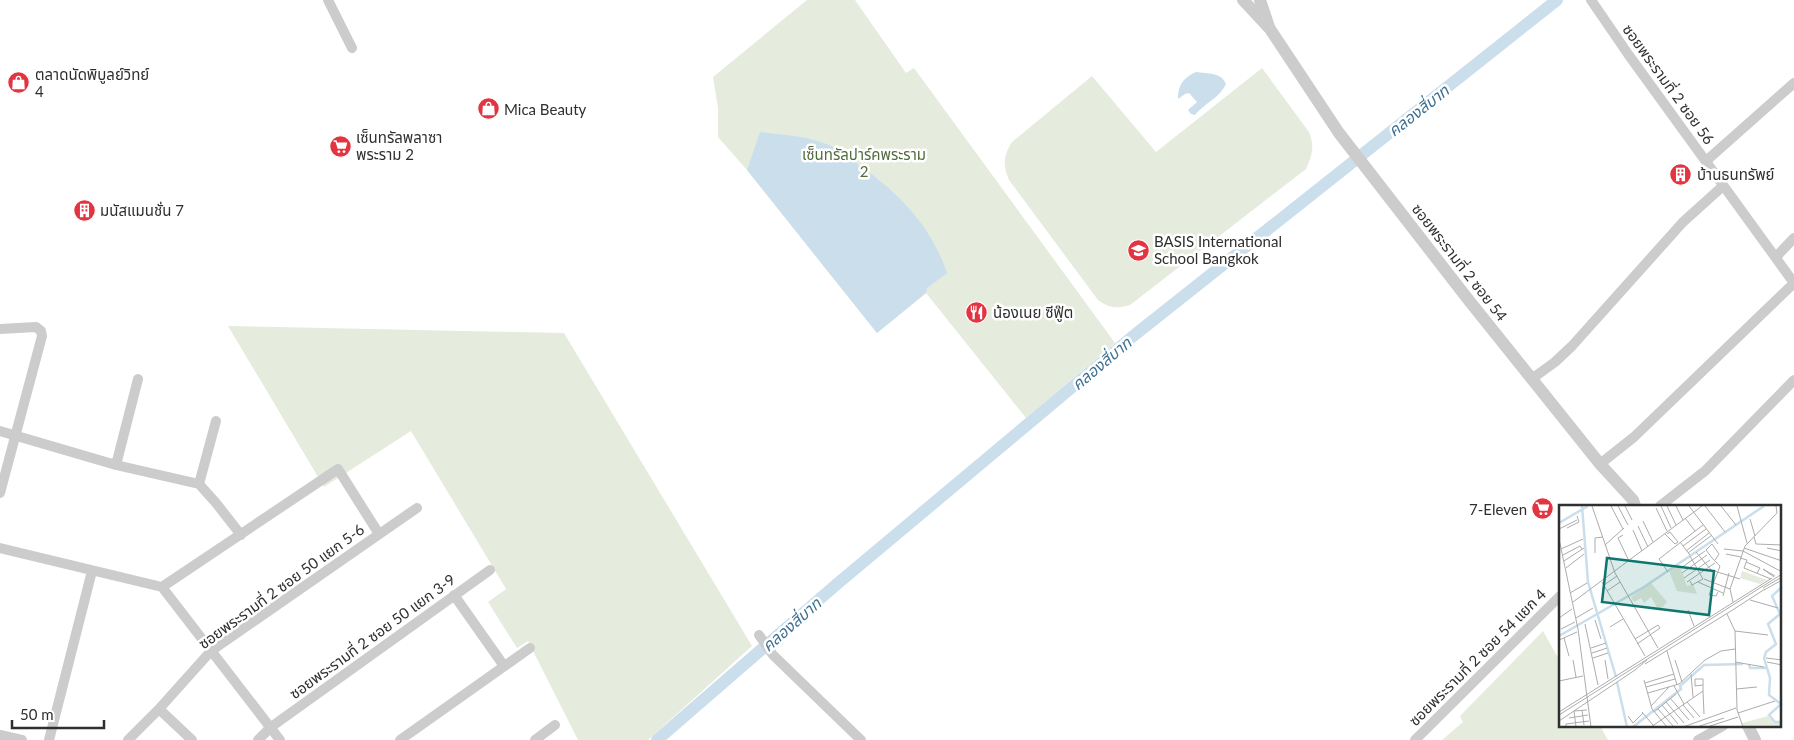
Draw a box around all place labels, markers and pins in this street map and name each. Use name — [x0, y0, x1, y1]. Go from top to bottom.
place label: ตลาดนัดพิบูลย์วิทย์ 4 — [35, 65, 149, 100]
shop icon: ตลาดนัดพิบูลย์วิทย์ 4 — [7, 71, 31, 95]
shop icon: Mica Beauty — [476, 97, 500, 121]
place label: Mica Beauty — [504, 100, 587, 118]
place label: เซ็นทรัลพลาซา พระราม 2 — [356, 128, 442, 163]
supermarket icon: เซ็นทรัลพลาซา พระราม 2 — [328, 134, 352, 158]
building icon: บ้านธนทรัพย์ — [1669, 162, 1693, 186]
place label: บ้านธนทรัพย์ — [1697, 165, 1775, 183]
building icon: มนัสแมนชั่น 7 — [72, 198, 96, 222]
place label: มนัสแมนชั่น 7 — [100, 201, 184, 219]
place label: BASIS International School Bangkok — [1154, 232, 1282, 267]
school or university icon: BASIS International School Bangkok — [1126, 238, 1150, 262]
restaurant icon: น้องเนย ซีฟู๊ต — [965, 300, 989, 324]
place label: น้องเนย ซีฟู๊ต — [993, 303, 1073, 322]
supermarket icon: 7-Eleven — [1531, 497, 1555, 521]
place label: 7-Eleven — [1469, 500, 1527, 518]

